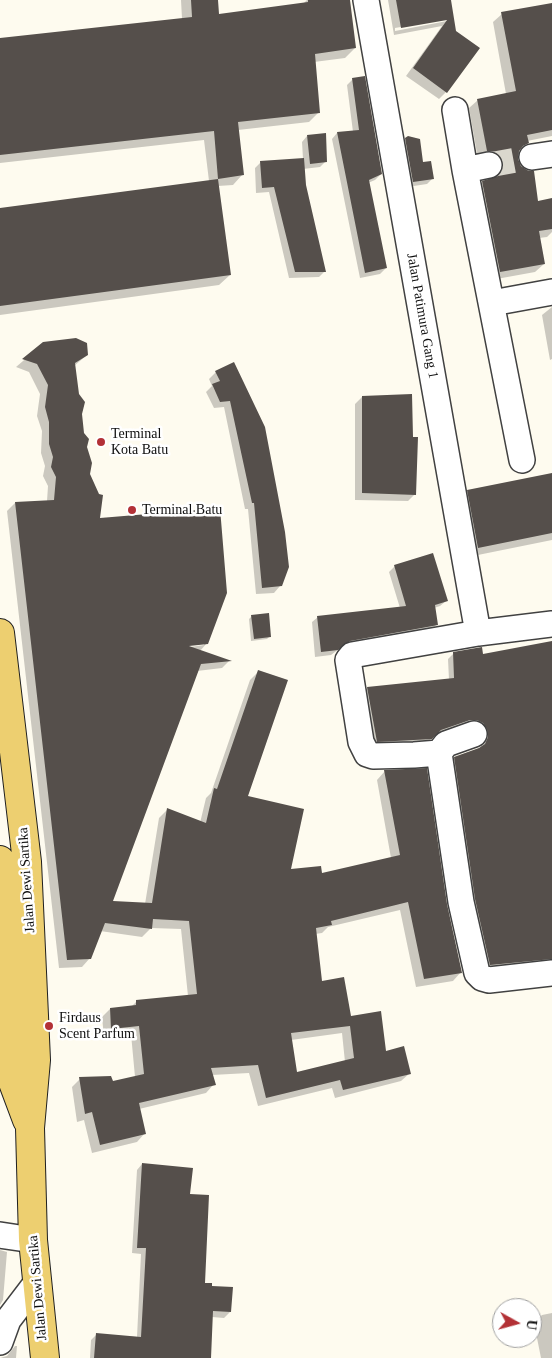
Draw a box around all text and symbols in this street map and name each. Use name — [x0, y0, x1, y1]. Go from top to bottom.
street label: Jalan Patimura Gang 1 — [403, 252, 441, 380]
place label: Terminal Kota Batu — [111, 426, 168, 458]
marker: Terminal Kota Batu — [95, 436, 107, 448]
place label: Terminal Batu — [142, 502, 222, 518]
marker: Terminal Batu — [126, 504, 138, 516]
street label: Jalan Dewi Sartika — [15, 827, 39, 933]
place label: Firdaus Scent Parfum — [59, 1010, 135, 1042]
marker: Firdaus Scent Parfum — [43, 1020, 55, 1032]
street label: Jalan Dewi Sartika — [25, 1235, 51, 1341]
north arrow — [492, 1298, 542, 1348]
text: U — [523, 1319, 539, 1331]

